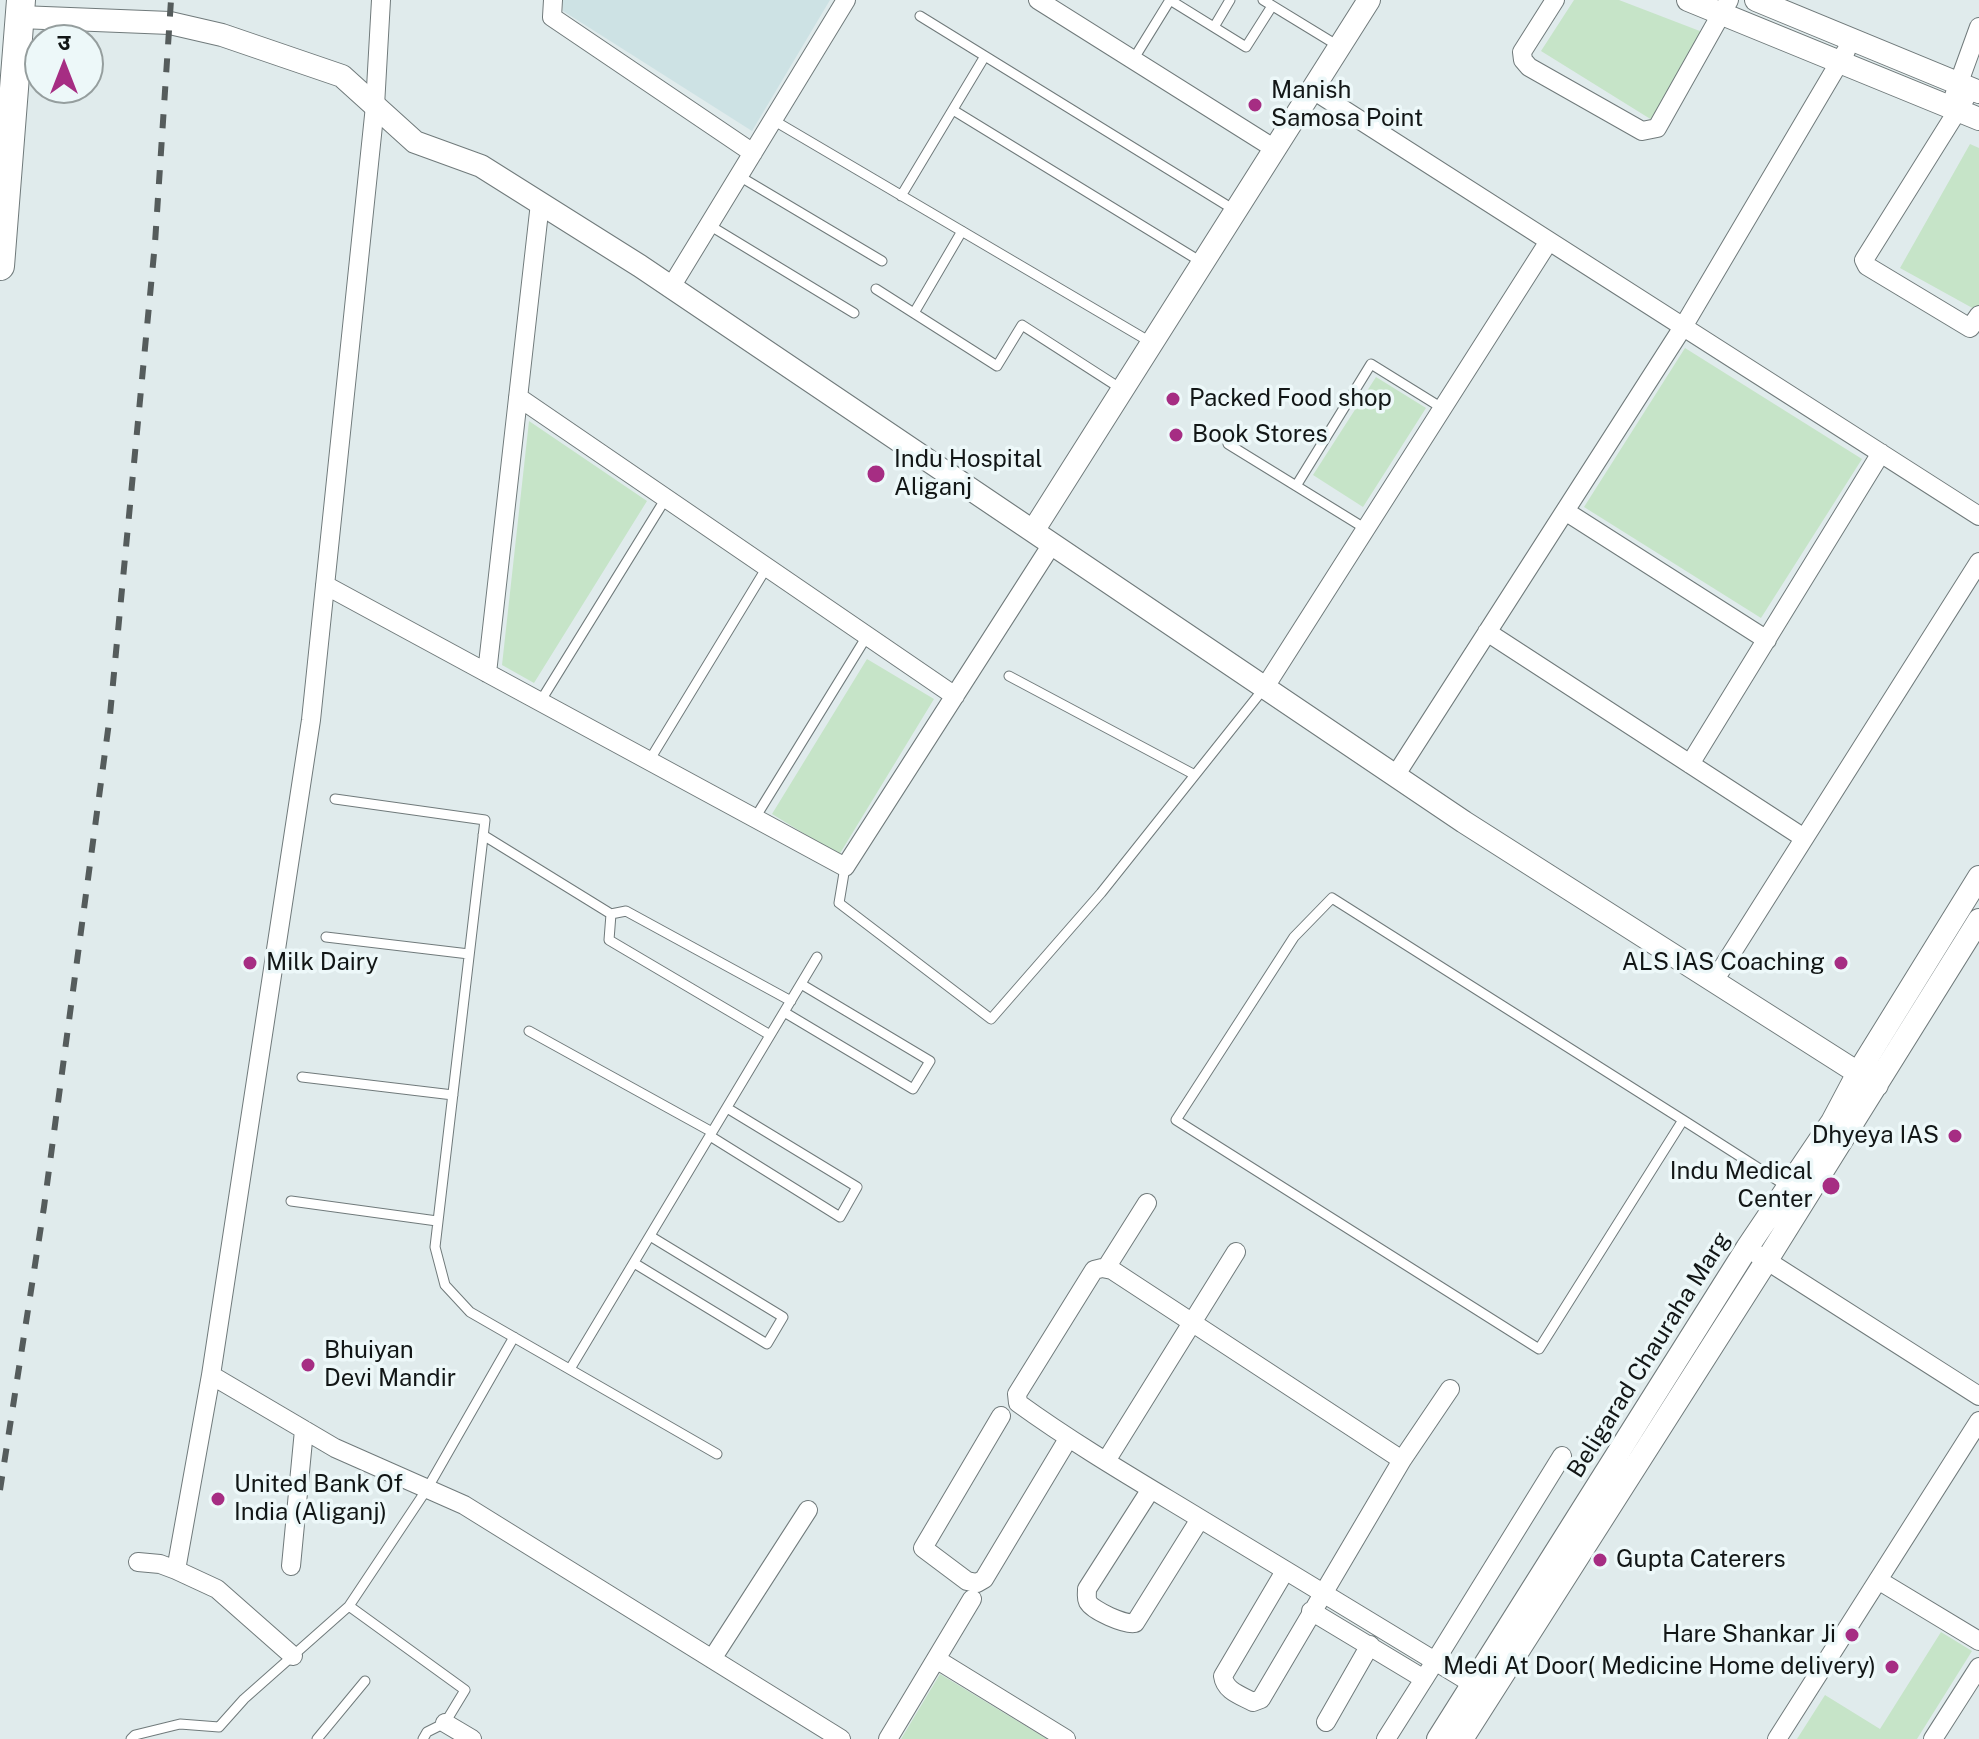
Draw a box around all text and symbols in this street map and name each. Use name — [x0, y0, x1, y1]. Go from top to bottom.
north arrow — [24, 24, 104, 104]
text: उ — [58, 29, 70, 55]
place label: Manish Samosa Point — [1271, 77, 1423, 133]
marker: Manish Samosa Point — [1246, 96, 1264, 114]
place label: Packed Food shop — [1189, 385, 1392, 413]
marker: Packed Food shop — [1164, 390, 1182, 408]
place label: Book Stores — [1192, 421, 1328, 449]
marker: Book Stores — [1167, 426, 1185, 444]
place label: Indu Hospital Aliganj — [894, 446, 1043, 502]
marker: Indu Hospital Aliganj — [865, 463, 887, 485]
place label: Milk Dairy — [266, 949, 378, 977]
place label: ALS IAS Coaching — [1622, 949, 1825, 977]
marker: Milk Dairy — [241, 954, 259, 972]
marker: ALS IAS Coaching — [1832, 954, 1850, 972]
place label: Dhyeya IAS — [1812, 1122, 1939, 1150]
marker: Dhyeya IAS — [1946, 1127, 1964, 1145]
place label: Indu Medical Center — [1670, 1158, 1813, 1214]
marker: Indu Medical Center — [1820, 1175, 1842, 1197]
street label: Beligarad Chauraha Marg — [1561, 1227, 1737, 1483]
place label: Bhuiyan Devi Mandir — [324, 1337, 456, 1393]
marker: Bhuiyan Devi Mandir — [299, 1356, 317, 1374]
place label: United Bank Of India (Aliganj) — [234, 1471, 403, 1527]
marker: United Bank Of India (Aliganj) — [209, 1490, 227, 1508]
place label: Gupta Caterers — [1616, 1546, 1786, 1574]
marker: Gupta Caterers — [1591, 1551, 1609, 1569]
place label: Hare Shankar Ji — [1662, 1621, 1836, 1649]
marker: Hare Shankar Ji — [1843, 1626, 1861, 1644]
place label: Medi At Door( Medicine Home delivery) — [1443, 1653, 1876, 1681]
marker: Medi At Door( Medicine Home delivery) — [1883, 1658, 1901, 1676]

